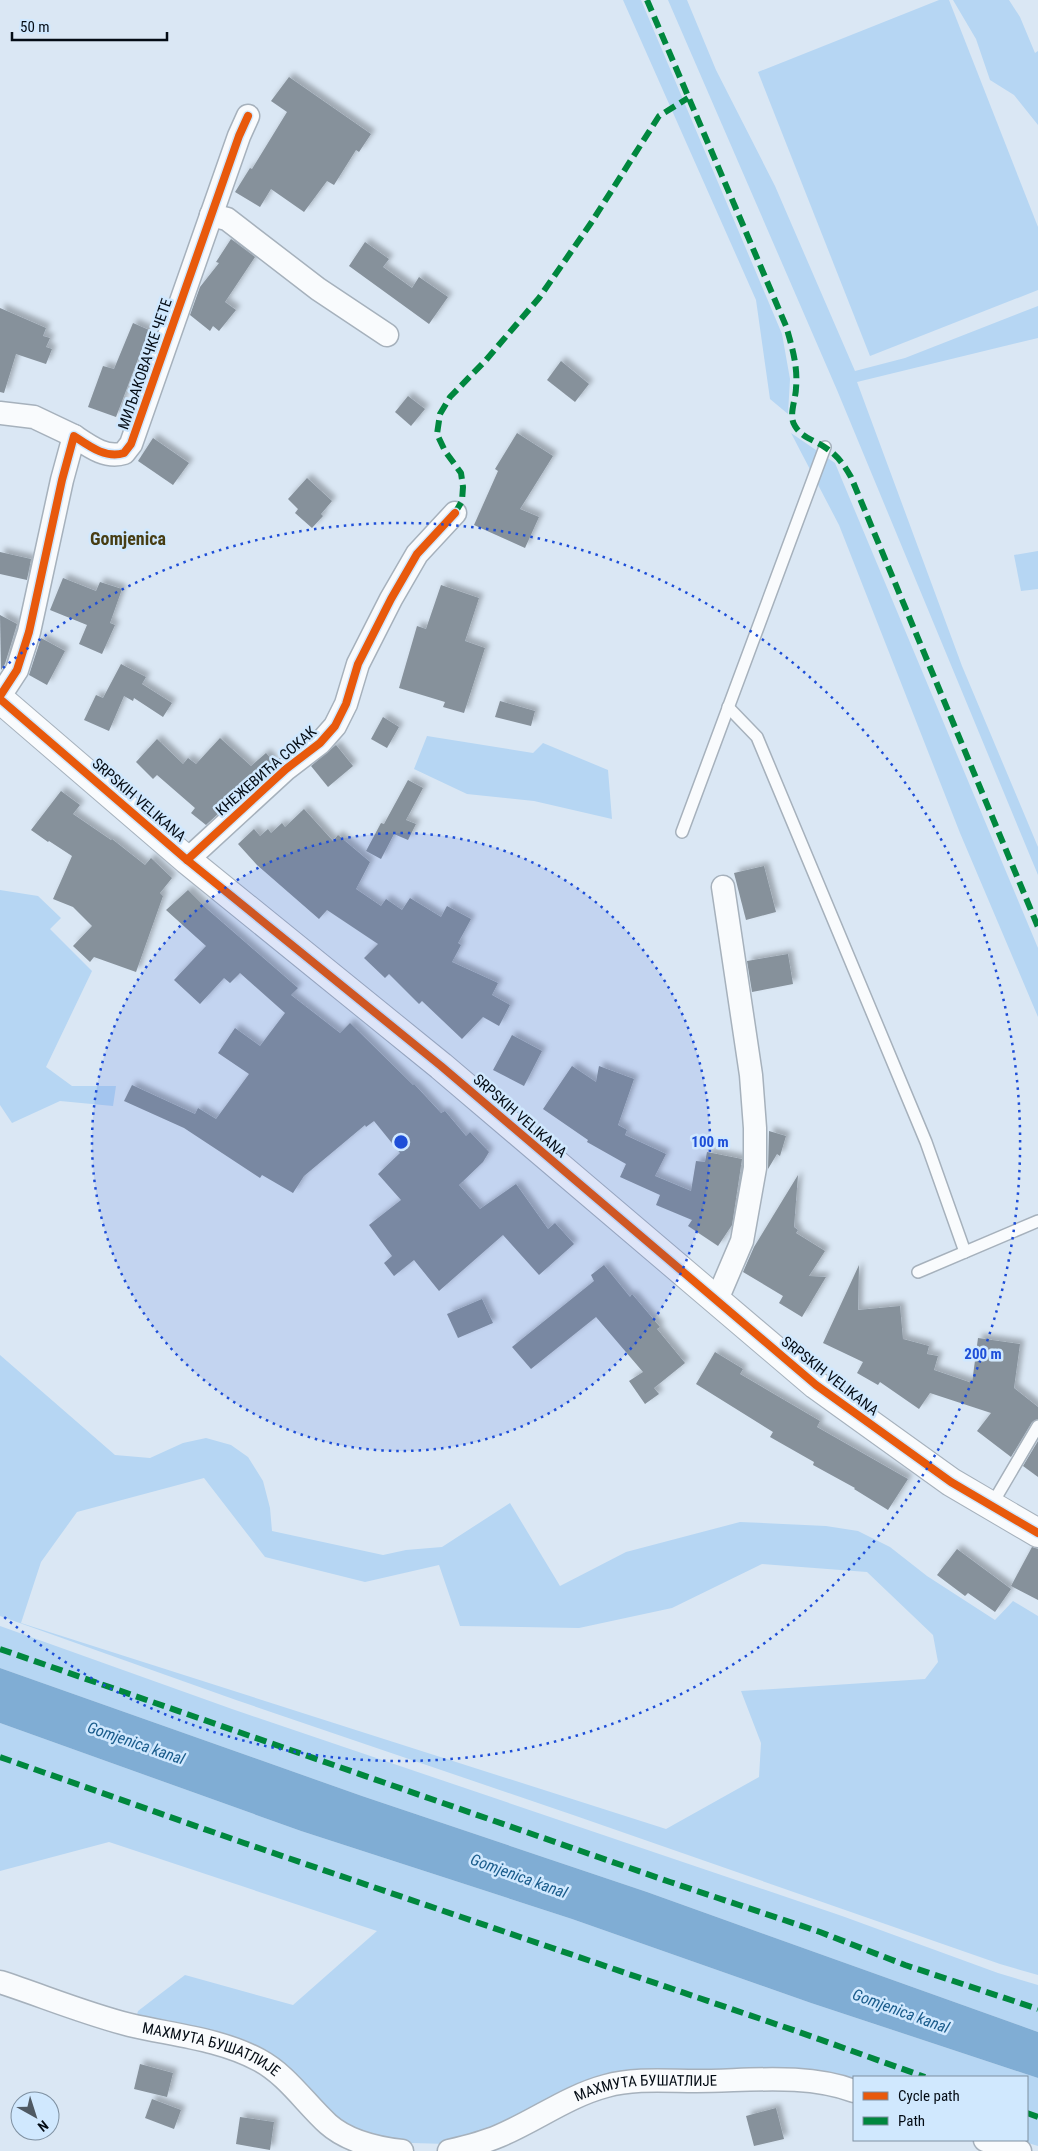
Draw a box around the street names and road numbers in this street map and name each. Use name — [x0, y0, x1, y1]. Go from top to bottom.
street label: МИЉАКОВАЧКЕ ЧЕТЕ — [114, 296, 176, 432]
street label: КНЕЖЕВИЋА СОКАК — [212, 722, 320, 820]
street label: SRPSKIH VELIKANA — [89, 754, 190, 846]
street label: SRPSKIH VELIKANA — [470, 1070, 571, 1162]
street label: SRPSKIH VELIKANA — [778, 1333, 882, 1420]
street label: МАХМУТА БУШАТЛИЈЕ — [141, 2019, 284, 2080]
street label: МАХМУТА БУШАТЛИЈЕ — [572, 2071, 717, 2106]

